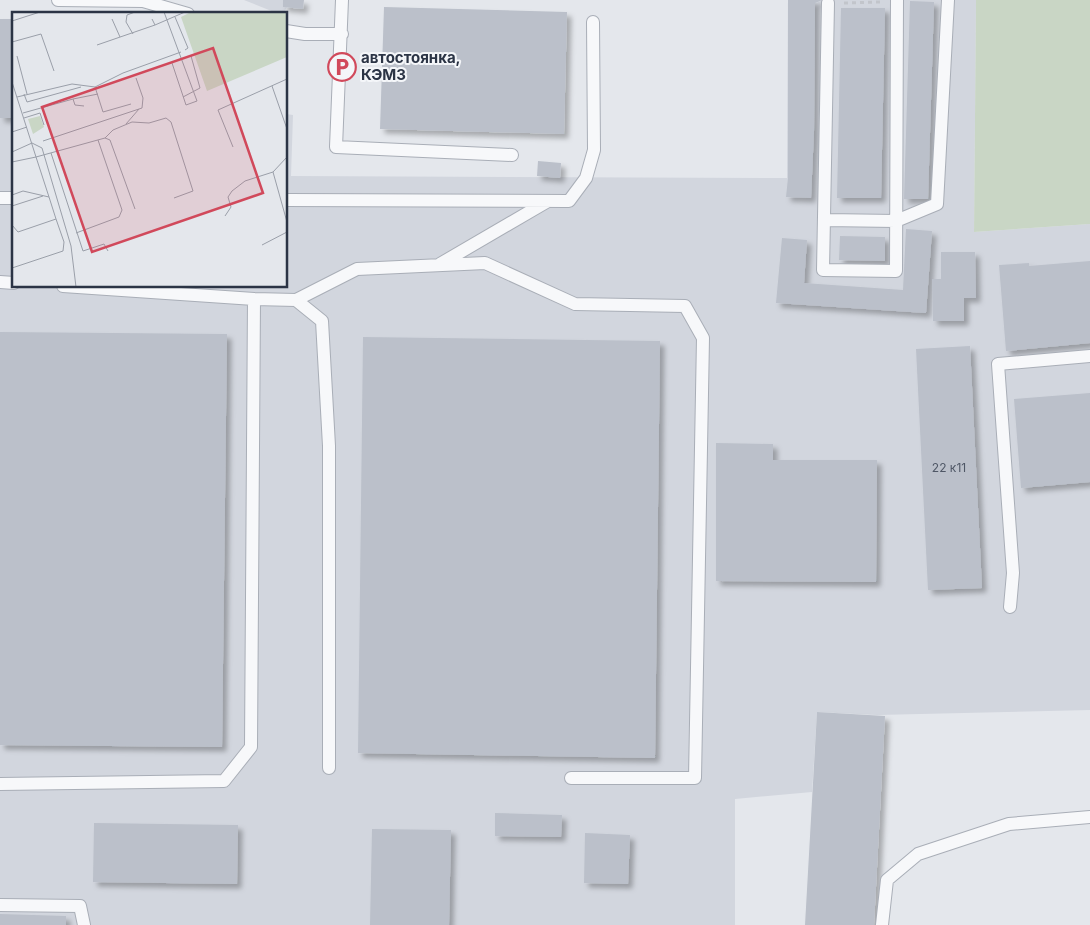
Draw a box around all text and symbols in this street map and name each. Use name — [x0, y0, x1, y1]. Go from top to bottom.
inset map — [12, 12, 288, 288]
place label: автостоянка, КЭМЗ — [361, 48, 461, 84]
parking icon: автостоянка, КЭМЗ — [327, 52, 357, 82]
house number: 22 к11 — [932, 460, 966, 475]

